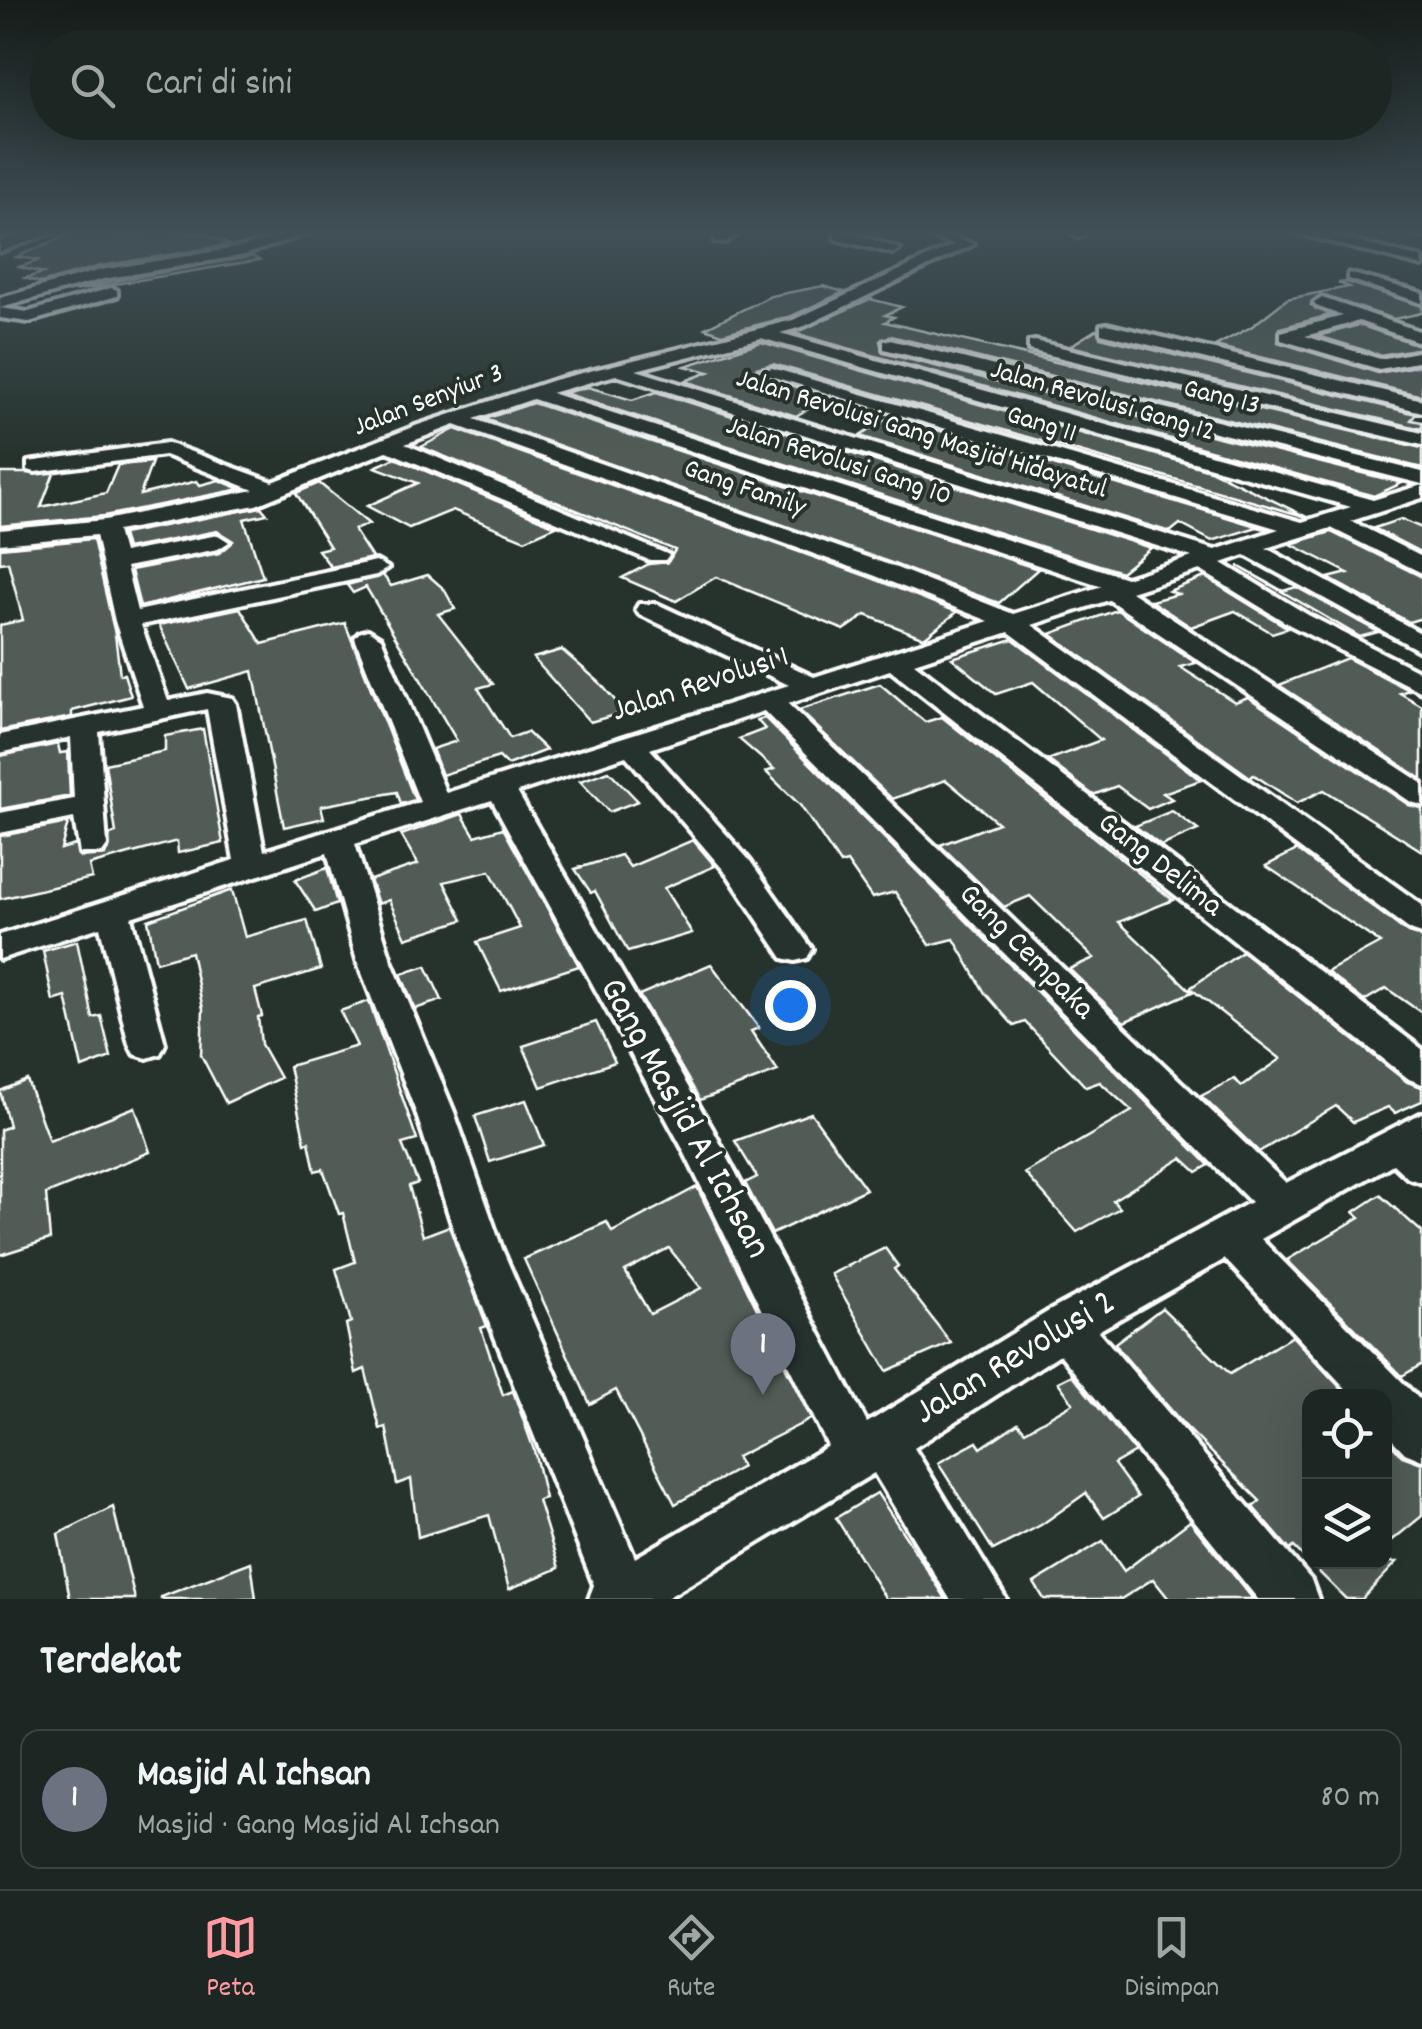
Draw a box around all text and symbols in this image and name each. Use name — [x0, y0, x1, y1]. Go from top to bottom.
search box — [30, 30, 1392, 140]
icon: search — [65, 58, 120, 113]
text: Cari di sini — [145, 58, 292, 113]
street label: Jalan Revolusi Gang 12 — [985, 352, 1219, 454]
street label: Jalan Senyiur 3 — [348, 355, 510, 449]
street label: Jalan Revolusi Gang Masjid Hidayatul — [731, 360, 1112, 512]
street label: Gang 13 — [1179, 370, 1263, 428]
street label: Gang 11 — [1001, 396, 1081, 456]
street label: Jalan Revolusi Gang 10 — [720, 408, 956, 518]
street label: Gang Family — [678, 450, 811, 530]
street label: Jalan Revolusi 1 — [607, 636, 795, 736]
street label: Gang Delima — [1086, 802, 1232, 930]
street label: Gang Cempaka — [946, 874, 1105, 1033]
street label: Gang Masjid Al Ichsan — [583, 968, 783, 1270]
your location — [765, 980, 816, 1031]
street label: Jalan Revolusi 2 — [905, 1277, 1127, 1441]
pin: 1 — [730, 1312, 796, 1395]
map controls — [1302, 1389, 1392, 1569]
button: locate — [1302, 1389, 1392, 1479]
button: layers — [1302, 1479, 1392, 1569]
text: Terdekat — [40, 1634, 181, 1694]
text: Masjid Al Ichsan — [137, 1749, 371, 1804]
text: 1 — [71, 1776, 78, 1822]
text: 80 m — [1320, 1776, 1380, 1822]
text: Masjid · Gang Masjid Al Ichsan — [137, 1804, 500, 1850]
tab: Peta — [203, 1910, 258, 2010]
tab: Rute — [664, 1910, 719, 2010]
tab: Disimpan — [1124, 1910, 1219, 2010]

